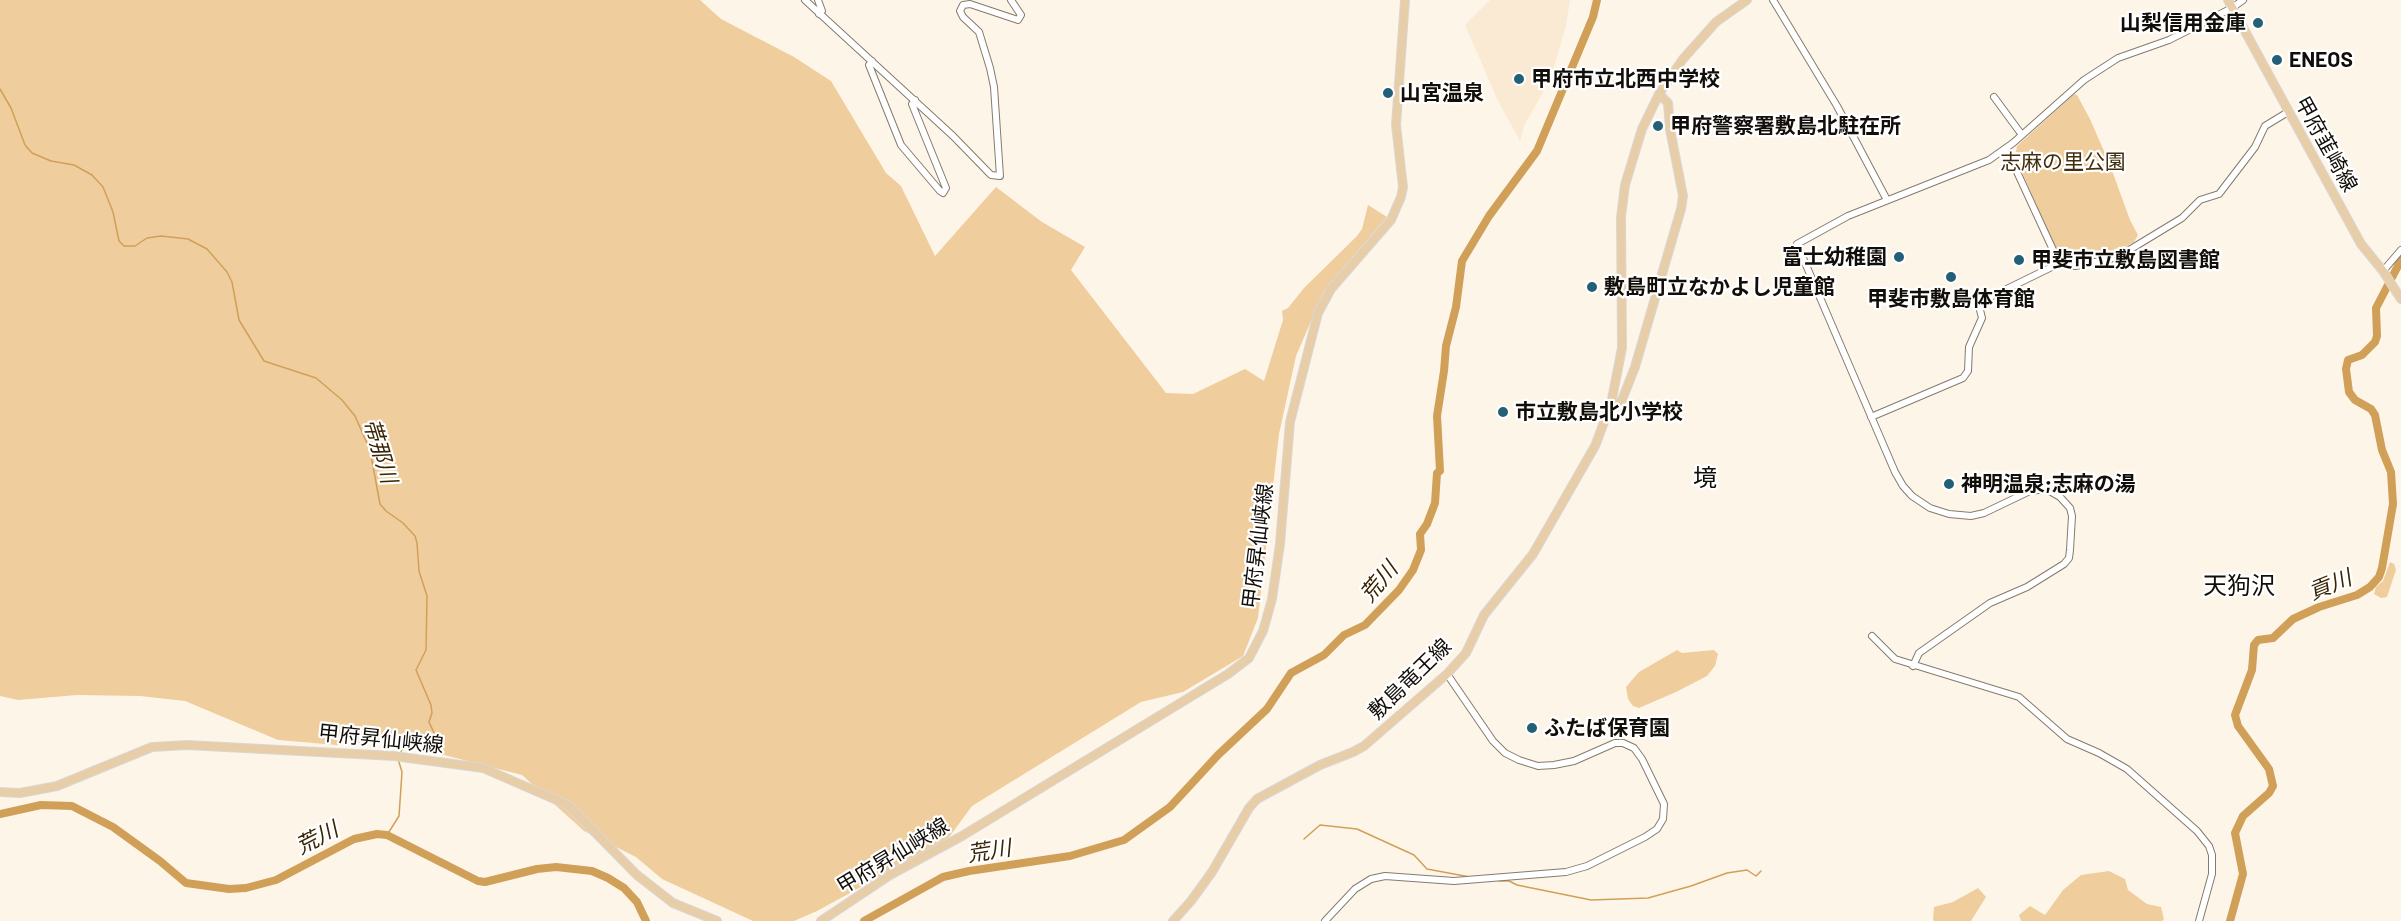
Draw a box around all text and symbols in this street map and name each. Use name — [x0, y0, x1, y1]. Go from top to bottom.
place label: 山梨信用金庫 — [2120, 10, 2246, 36]
marker: 山梨信用金庫 — [2251, 16, 2265, 30]
place label: ENEOS — [2289, 47, 2353, 73]
marker: ENEOS — [2270, 53, 2284, 67]
place label: 甲府市立北西中学校 — [1531, 66, 1720, 92]
marker: 甲府市立北西中学校 — [1512, 72, 1526, 86]
place label: 山宮温泉 — [1400, 80, 1484, 106]
marker: 山宮温泉 — [1381, 86, 1395, 100]
street label: 甲府韮崎線 — [2290, 92, 2362, 196]
place label: 甲府警察署敷島北駐在所 — [1670, 113, 1901, 139]
marker: 甲府警察署敷島北駐在所 — [1651, 119, 1665, 133]
park label: 志麻の里公園 — [2000, 149, 2126, 175]
place label: 富士幼稚園 — [1782, 244, 1887, 270]
place label: 甲斐市立敷島図書館 — [2031, 247, 2220, 273]
marker: 富士幼稚園 — [1892, 250, 1906, 264]
marker: 甲斐市立敷島図書館 — [2012, 253, 2026, 267]
marker: 甲斐市敷島体育館 — [1944, 270, 1958, 284]
place label: 敷島町立なかよし児童館 — [1604, 274, 1835, 300]
marker: 敷島町立なかよし児童館 — [1585, 280, 1599, 294]
place label: 甲斐市敷島体育館 — [1867, 286, 2035, 312]
place label: 市立敷島北小学校 — [1515, 399, 1683, 425]
marker: 市立敷島北小学校 — [1496, 405, 1510, 419]
water label: 帯那川 — [358, 416, 402, 486]
district label: 境 — [1693, 464, 1717, 492]
place label: 神明温泉;志麻の湯 — [1961, 471, 2136, 497]
marker: 神明温泉;志麻の湯 — [1942, 477, 1956, 491]
street label: 甲府昇仙峡線 — [1238, 482, 1278, 610]
water label: 荒川 — [1355, 557, 1403, 607]
water label: 貢川 — [2305, 565, 2355, 605]
district label: 天狗沢 — [2203, 572, 2275, 600]
street label: 敷島竜王線 — [1363, 633, 1457, 725]
place label: ふたば保育園 — [1544, 715, 1670, 741]
street label: 甲府昇仙峡線 — [317, 720, 445, 758]
marker: ふたば保育園 — [1525, 721, 1539, 735]
street label: 甲府昇仙峡線 — [833, 813, 953, 899]
water label: 荒川 — [291, 816, 343, 860]
water label: 荒川 — [965, 835, 1013, 867]

